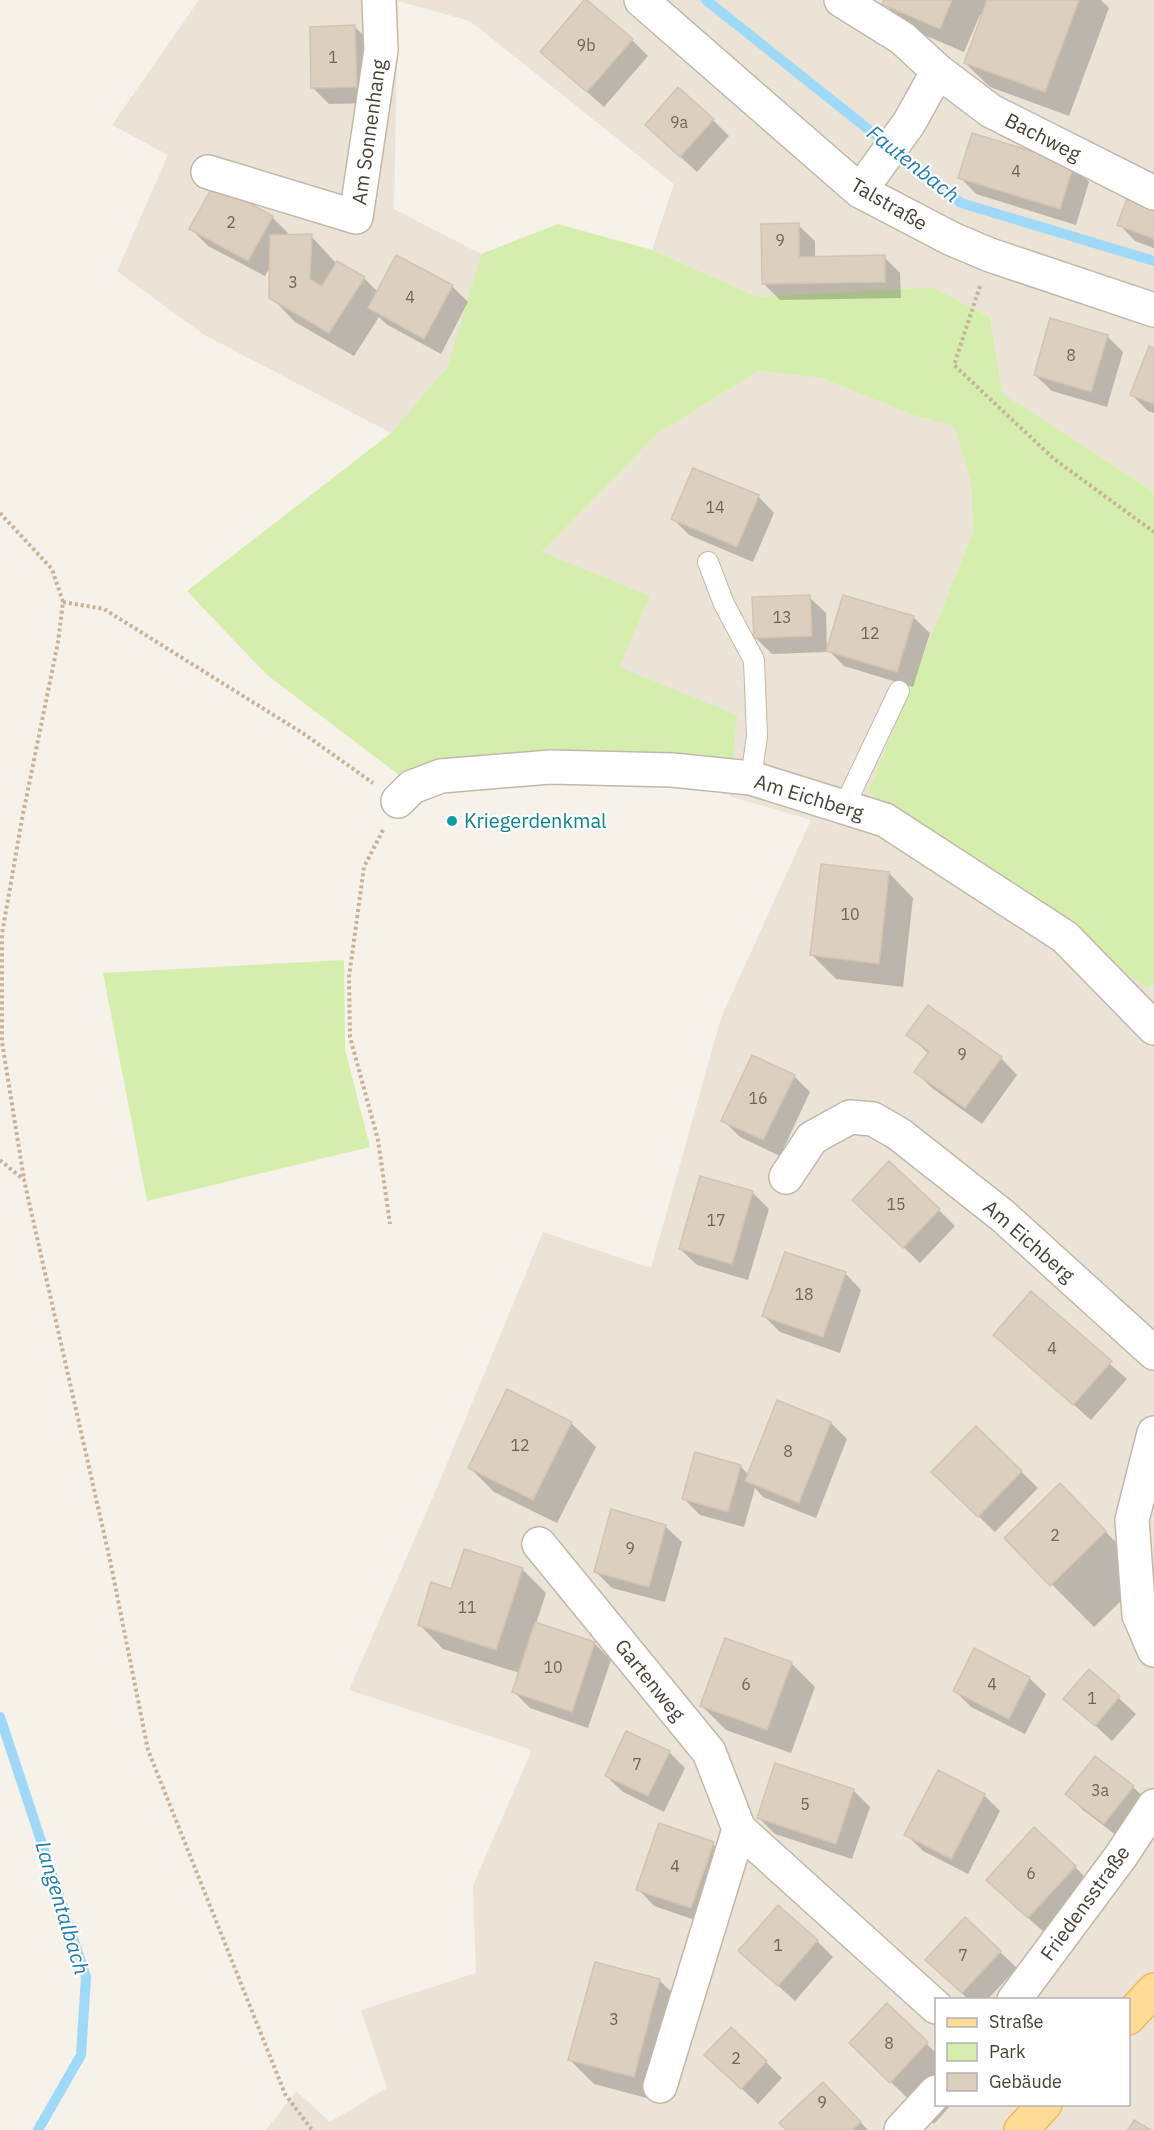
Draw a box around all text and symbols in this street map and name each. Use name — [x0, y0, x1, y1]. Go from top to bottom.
house number: 9b — [577, 35, 595, 55]
house number: 1 — [328, 47, 338, 67]
street label: Am Sonnenhang — [345, 57, 392, 207]
street label: Bachweg — [1001, 106, 1086, 167]
house number: 9a — [670, 112, 689, 132]
water label: Fautenbach — [862, 118, 966, 208]
house number: 4 — [1011, 161, 1021, 181]
street label: Talstraße — [846, 171, 933, 236]
house number: 2 — [226, 212, 236, 232]
house number: 9 — [775, 230, 785, 250]
house number: 3 — [288, 272, 298, 292]
house number: 4 — [405, 287, 415, 307]
house number: 8 — [1066, 345, 1076, 365]
house number: 14 — [705, 497, 725, 517]
house number: 13 — [772, 607, 792, 627]
house number: 12 — [860, 623, 880, 643]
street label: Am Eichberg — [751, 767, 868, 826]
place label: Kriegerdenkmal — [464, 807, 607, 834]
marker: Kriegerdenkmal — [445, 814, 459, 828]
house number: 10 — [840, 904, 860, 924]
house number: 9 — [957, 1044, 967, 1064]
house number: 16 — [748, 1088, 768, 1108]
street label: Am Eichberg — [978, 1193, 1081, 1288]
house number: 15 — [886, 1194, 906, 1214]
house number: 17 — [706, 1210, 726, 1230]
house number: 18 — [794, 1284, 814, 1304]
house number: 4 — [1047, 1338, 1057, 1358]
house number: 12 — [510, 1435, 530, 1455]
house number: 8 — [783, 1441, 793, 1461]
house number: 2 — [1050, 1525, 1060, 1545]
house number: 9 — [625, 1538, 635, 1558]
house number: 11 — [457, 1597, 477, 1617]
street label: Gartenweg — [609, 1633, 692, 1727]
house number: 10 — [543, 1657, 563, 1677]
house number: 6 — [741, 1674, 751, 1694]
house number: 4 — [987, 1674, 997, 1694]
house number: 1 — [1087, 1688, 1097, 1708]
house number: 7 — [632, 1754, 642, 1774]
house number: 3a — [1091, 1780, 1110, 1800]
house number: 5 — [800, 1794, 810, 1814]
water label: Langentalbach — [29, 1838, 97, 1978]
street label: Friedensstraße — [1034, 1840, 1135, 1966]
house number: 4 — [670, 1856, 680, 1876]
house number: 6 — [1026, 1863, 1036, 1883]
house number: 1 — [773, 1935, 783, 1955]
house number: 7 — [958, 1945, 968, 1965]
legend — [935, 1998, 1130, 2106]
house number: 3 — [609, 2009, 619, 2029]
text: Straße — [989, 2010, 1043, 2033]
house number: 8 — [884, 2033, 894, 2053]
text: Park — [989, 2040, 1026, 2063]
house number: 2 — [731, 2048, 741, 2068]
text: Gebäude — [989, 2070, 1062, 2093]
house number: 9 — [817, 2092, 827, 2112]

